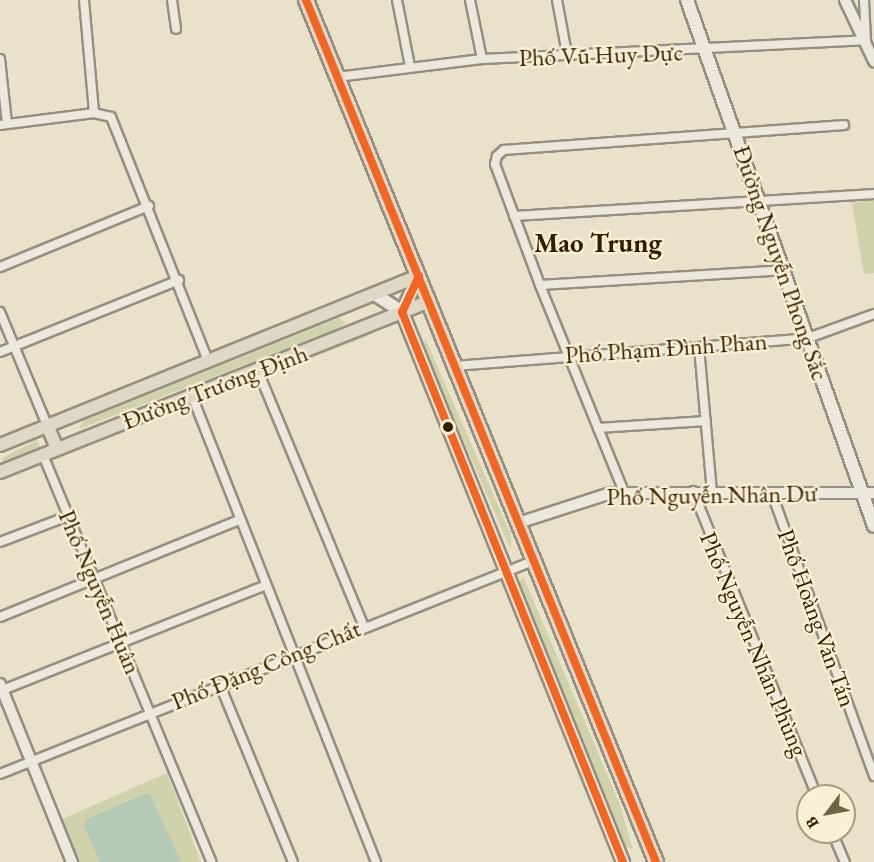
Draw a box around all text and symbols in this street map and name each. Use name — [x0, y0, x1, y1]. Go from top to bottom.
street label: Phố Vũ Huy Dực — [518, 38, 684, 72]
street label: Đường Nguyễn Phong Sắc — [727, 142, 835, 384]
district label: Mao Trung — [534, 227, 662, 259]
street label: Phố Phạm Đình Phan — [564, 327, 768, 369]
street label: Đường Trương Định — [118, 338, 312, 436]
unlabelled marker — [442, 421, 454, 433]
street label: Phố Nguyễn Nhân Dư — [606, 479, 818, 511]
street label: Phố Nguyễn Huân — [52, 506, 148, 678]
street label: Phố Hoàng Văn Tán — [771, 525, 863, 711]
street label: Phố Nguyễn Nhân Phùng — [694, 527, 814, 761]
street label: Phố Đặng Công Chất — [167, 614, 365, 716]
north arrow — [796, 784, 856, 844]
text: B — [800, 813, 824, 833]

